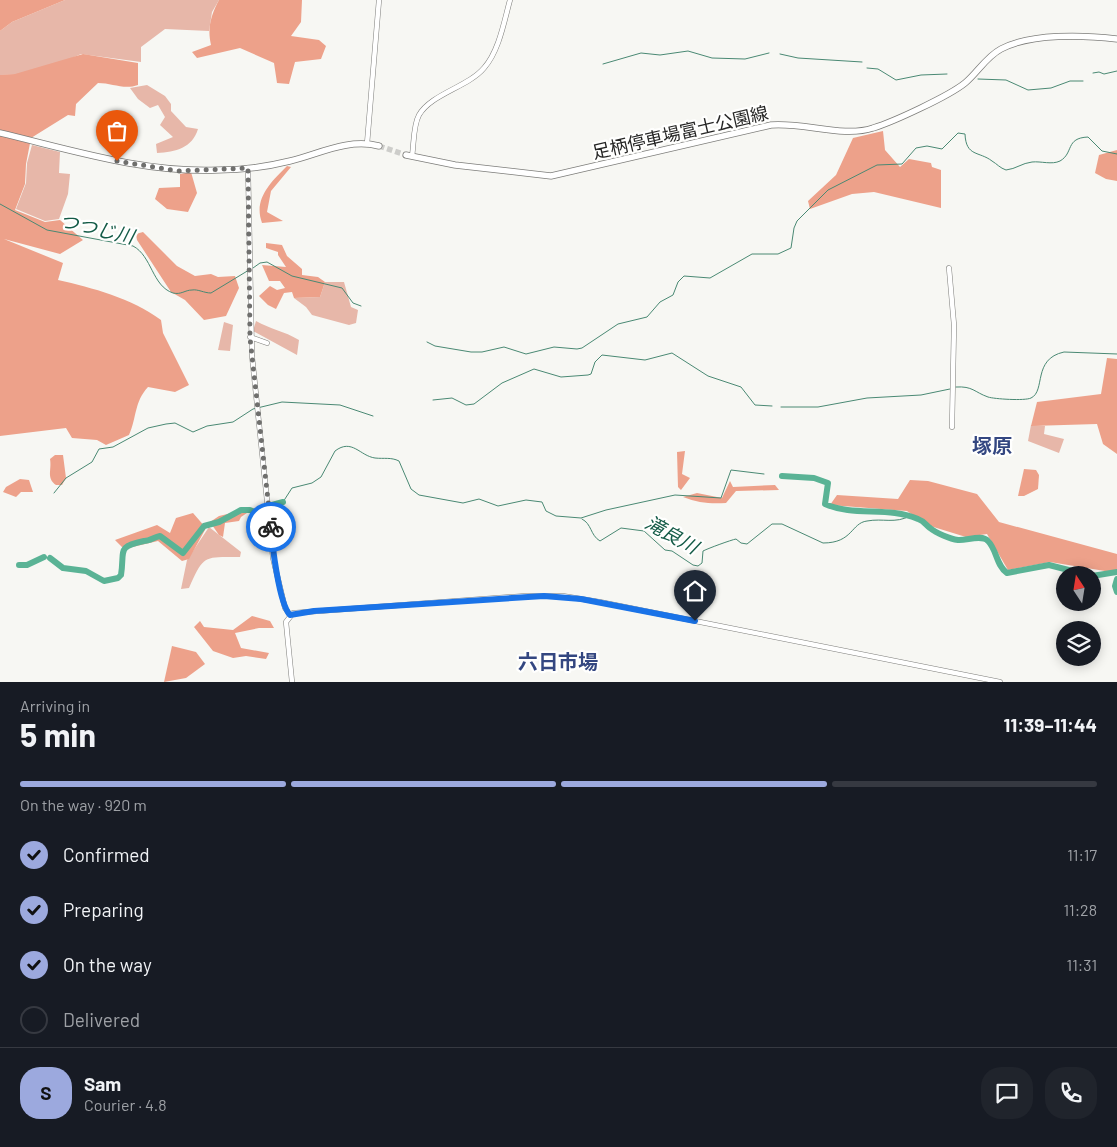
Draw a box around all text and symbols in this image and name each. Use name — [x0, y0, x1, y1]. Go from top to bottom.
street label: 足柄停車場富士公園線 — [590, 101, 770, 163]
pin — [96, 110, 138, 161]
icon: bag — [103, 117, 131, 145]
water label: つつじ川 — [57, 208, 139, 248]
district label: 塚原 — [972, 433, 1012, 457]
courier — [246, 502, 296, 552]
water label: 滝良川 — [641, 510, 704, 559]
icon: bike — [257, 513, 285, 541]
north arrow — [1056, 566, 1101, 611]
map controls — [1056, 566, 1101, 666]
pin — [674, 570, 716, 621]
icon: home — [681, 577, 709, 605]
button: layers — [1056, 621, 1101, 666]
district label: 六日市場 — [518, 649, 598, 673]
text: Arriving in — [20, 696, 90, 715]
text: 11:39–11:44 — [1004, 713, 1097, 736]
text: 5 min — [20, 715, 96, 753]
text: On the way · 920 m — [20, 795, 147, 814]
icon: check — [20, 841, 48, 869]
text: Confirmed — [63, 843, 150, 866]
text: 11:17 — [1067, 845, 1097, 864]
icon: check — [20, 896, 48, 924]
text: Preparing — [63, 898, 144, 921]
text: 11:28 — [1063, 900, 1097, 919]
icon: check — [20, 951, 48, 979]
text: On the way — [63, 953, 152, 976]
text: 11:31 — [1067, 955, 1097, 974]
text: Delivered — [63, 1008, 140, 1031]
button: chat — [981, 1067, 1033, 1119]
button: phone — [1045, 1067, 1097, 1119]
text: Sam — [84, 1072, 121, 1095]
text: S — [40, 1081, 52, 1104]
text: Courier · 4.8 — [84, 1095, 167, 1114]

